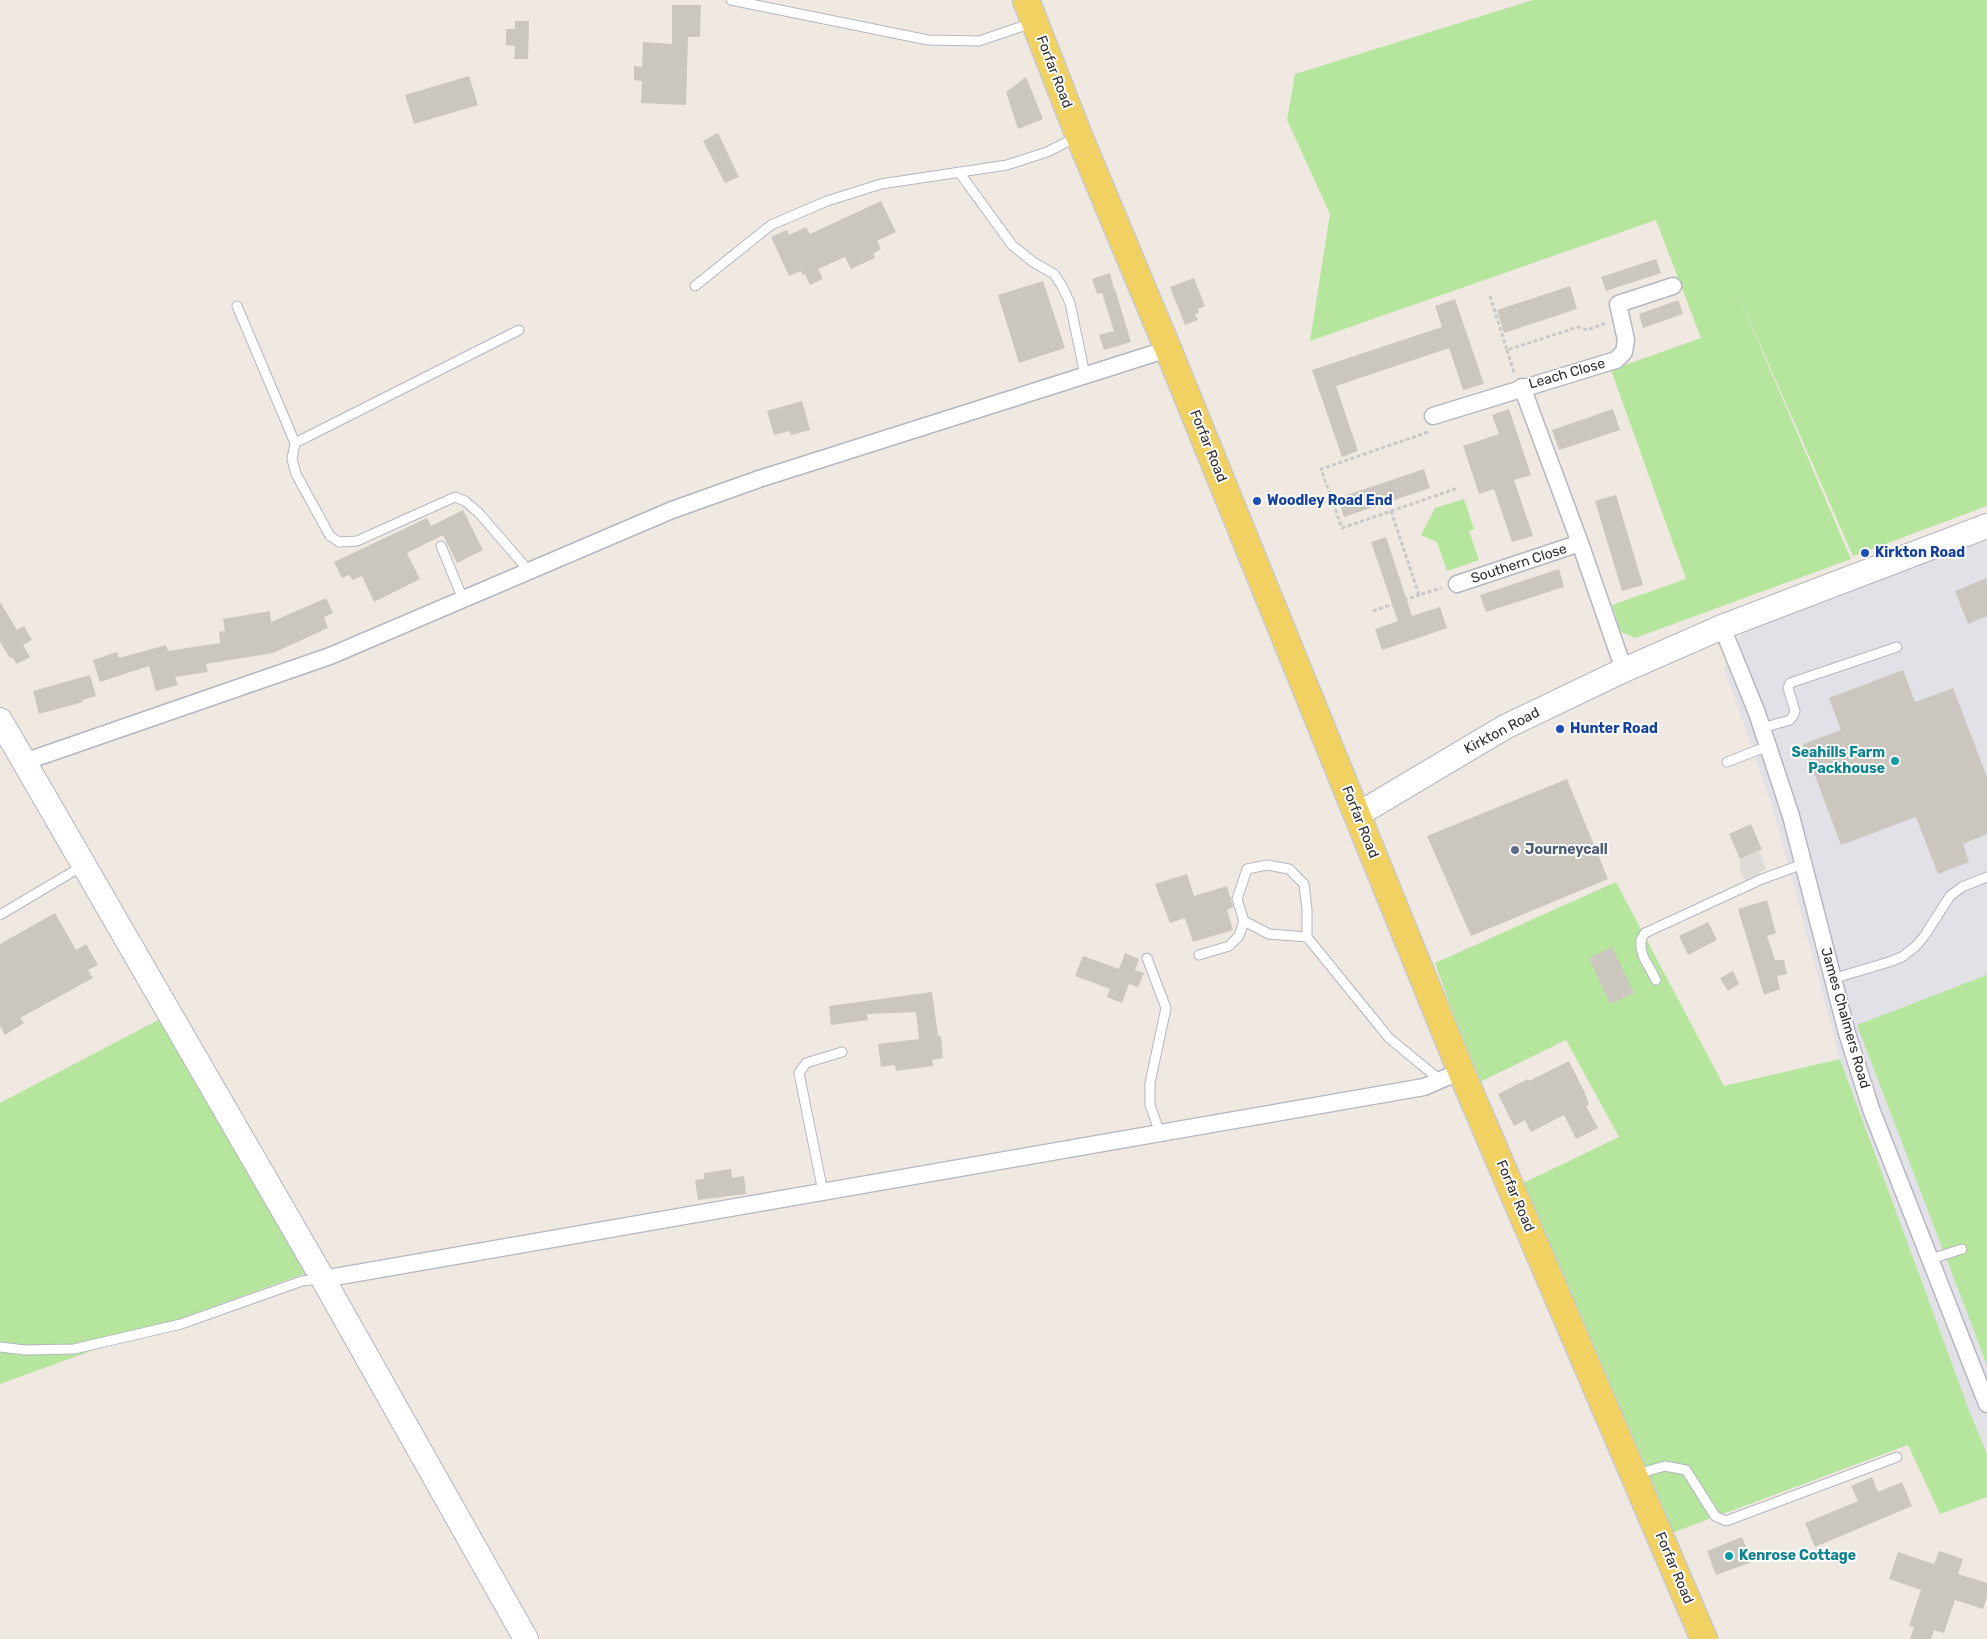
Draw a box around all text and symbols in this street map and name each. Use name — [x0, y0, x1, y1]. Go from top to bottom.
street label: Forfar Road — [1032, 33, 1076, 111]
street label: Leach Close — [1527, 355, 1607, 393]
street label: Forfar Road — [1186, 407, 1230, 485]
place label: Woodley Road End — [1267, 493, 1393, 509]
marker: Woodley Road End — [1251, 495, 1263, 507]
street label: Southern Close — [1469, 541, 1569, 587]
place label: Kirkton Road — [1875, 545, 1965, 561]
marker: Kirkton Road — [1859, 547, 1871, 559]
street label: Kirkton Road — [1461, 704, 1543, 758]
place label: Hunter Road — [1570, 721, 1658, 737]
marker: Hunter Road — [1554, 723, 1566, 735]
place label: Seahills Farm Packhouse — [1792, 745, 1885, 778]
marker: Seahills Farm Packhouse — [1889, 755, 1901, 767]
street label: Forfar Road — [1338, 783, 1382, 861]
place label: Journeycall — [1525, 842, 1608, 858]
marker: Journeycall — [1509, 844, 1521, 856]
street label: James Chalmers Road — [1817, 946, 1873, 1090]
street label: Forfar Road — [1492, 1158, 1538, 1234]
street label: Forfar Road — [1651, 1530, 1697, 1606]
place label: Kenrose Cottage — [1739, 1548, 1856, 1564]
marker: Kenrose Cottage — [1723, 1550, 1735, 1562]

